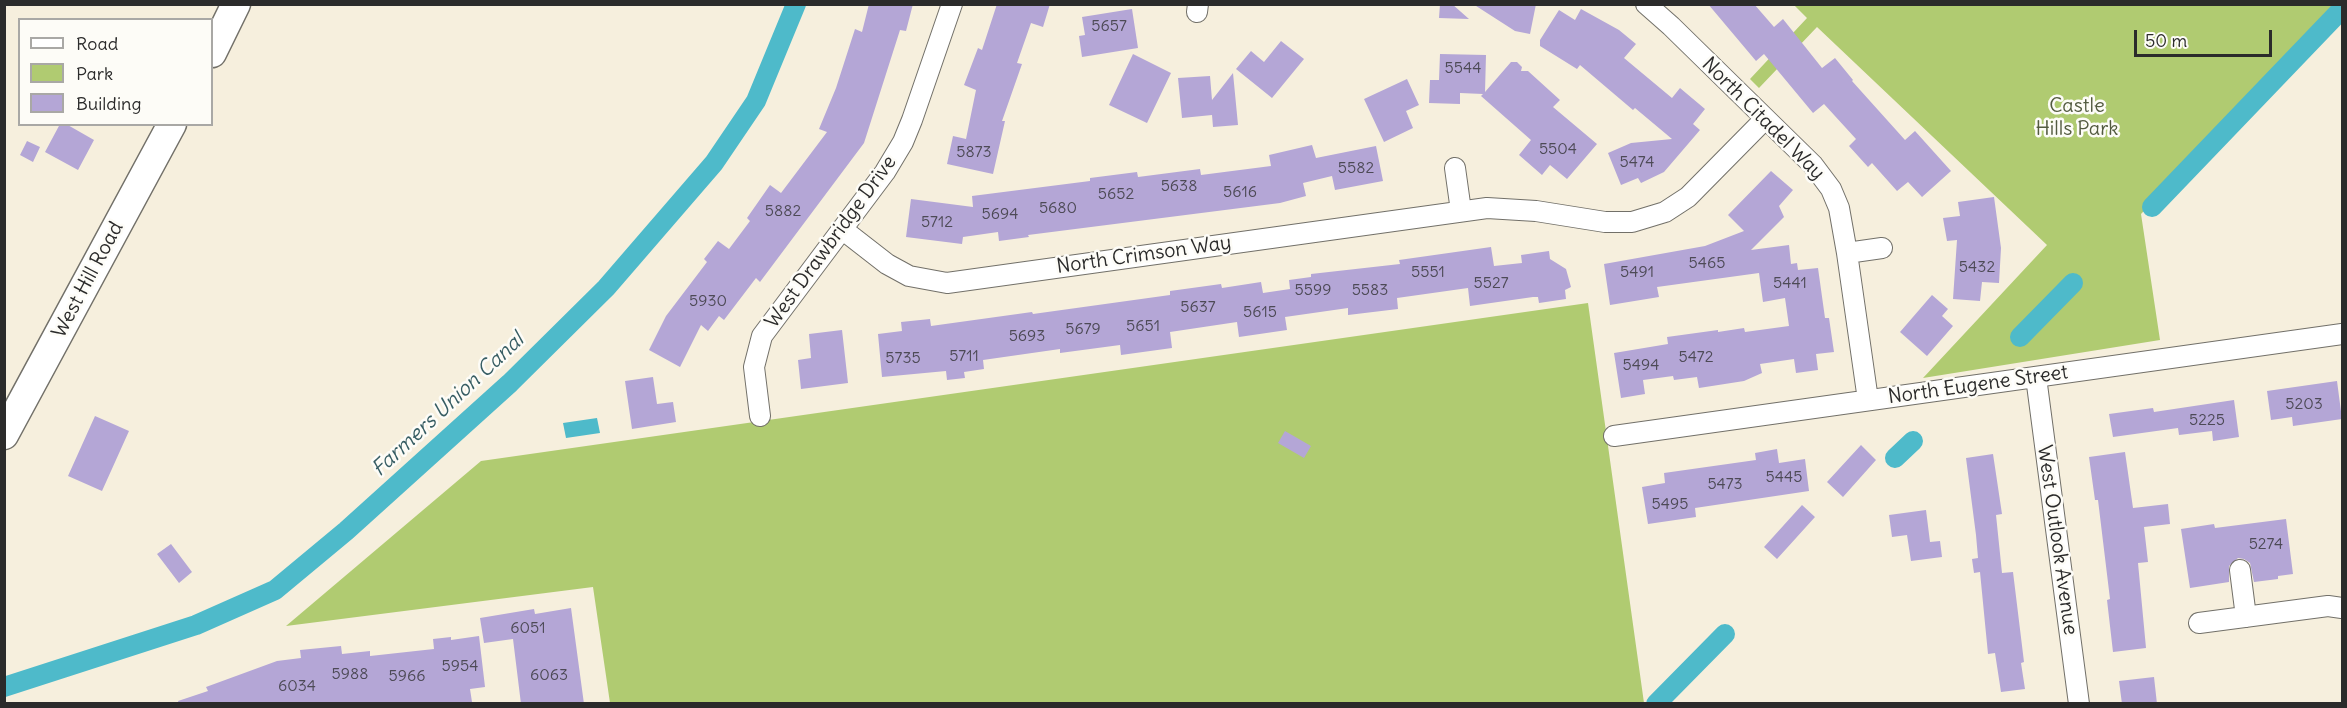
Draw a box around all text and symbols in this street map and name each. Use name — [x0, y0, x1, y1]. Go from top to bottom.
house number: 5657 — [1091, 16, 1127, 36]
legend — [18, 18, 213, 126]
scale bar — [2137, 18, 2275, 56]
text: 50 m — [2145, 29, 2187, 52]
text: Road — [76, 32, 118, 55]
street label: North Citadel Way — [1697, 53, 1829, 185]
house number: 5544 — [1445, 58, 1481, 78]
text: Park — [76, 62, 113, 85]
text: Building — [76, 92, 141, 115]
park label: Castle Hills Park — [2036, 94, 2118, 141]
house number: 5504 — [1539, 139, 1577, 159]
house number: 5873 — [956, 142, 992, 162]
street label: West Drawbridge Drive — [760, 151, 902, 333]
house number: 5474 — [1619, 152, 1655, 172]
house number: 5582 — [1338, 158, 1374, 178]
house number: 5638 — [1161, 176, 1197, 196]
house number: 5616 — [1223, 182, 1257, 202]
house number: 5652 — [1098, 184, 1134, 204]
house number: 5680 — [1039, 198, 1077, 218]
house number: 5882 — [765, 201, 801, 221]
house number: 5694 — [982, 204, 1018, 224]
house number: 5712 — [921, 212, 953, 232]
street label: West Hill Road — [47, 218, 129, 342]
street label: North Crimson Way — [1055, 231, 1233, 279]
house number: 5465 — [1689, 253, 1725, 273]
house number: 5432 — [1959, 257, 1995, 277]
house number: 5551 — [1411, 262, 1445, 282]
house number: 5491 — [1620, 262, 1654, 282]
house number: 5527 — [1473, 273, 1509, 293]
house number: 5441 — [1773, 273, 1807, 293]
house number: 5599 — [1295, 280, 1331, 300]
house number: 5583 — [1352, 280, 1388, 300]
house number: 5930 — [689, 291, 727, 311]
house number: 5637 — [1180, 297, 1216, 317]
house number: 5615 — [1243, 302, 1277, 322]
house number: 5651 — [1126, 316, 1160, 336]
house number: 5679 — [1065, 319, 1101, 339]
house number: 5693 — [1009, 326, 1045, 346]
water label: Farmers Union Canal — [367, 328, 529, 482]
house number: 5711 — [949, 346, 979, 366]
house number: 5472 — [1679, 347, 1713, 367]
house number: 5735 — [885, 348, 921, 368]
house number: 5494 — [1623, 355, 1659, 375]
street label: North Eugene Street — [1886, 360, 2070, 410]
house number: 5203 — [2285, 394, 2323, 414]
house number: 5225 — [2189, 410, 2225, 430]
street label: West Outlook Avenue — [2032, 443, 2082, 637]
house number: 5445 — [1766, 467, 1802, 487]
house number: 5473 — [1707, 474, 1743, 494]
house number: 5495 — [1652, 494, 1688, 514]
house number: 5274 — [2249, 534, 2283, 554]
house number: 6051 — [510, 618, 546, 638]
house number: 5954 — [442, 656, 478, 676]
house number: 5988 — [332, 664, 368, 684]
house number: 6063 — [530, 665, 568, 685]
house number: 5966 — [389, 666, 425, 686]
house number: 6034 — [278, 676, 316, 696]

